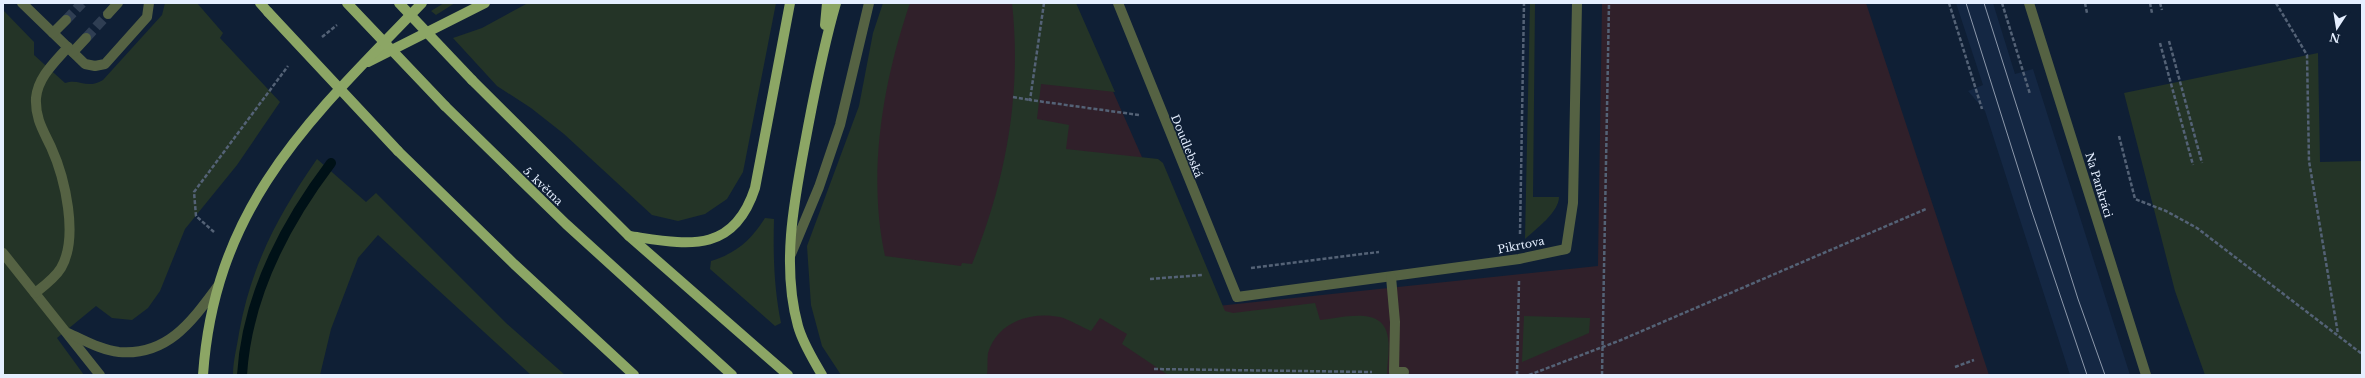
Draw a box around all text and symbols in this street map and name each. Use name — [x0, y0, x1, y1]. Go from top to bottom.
north arrow — [2317, 8, 2357, 48]
text: N — [2328, 30, 2341, 46]
street label: Doudlebská — [1168, 112, 1206, 180]
street label: Na Pankráci — [2082, 151, 2116, 220]
street label: 5. května — [520, 164, 566, 209]
street label: Pikrtova — [1497, 233, 1546, 256]

